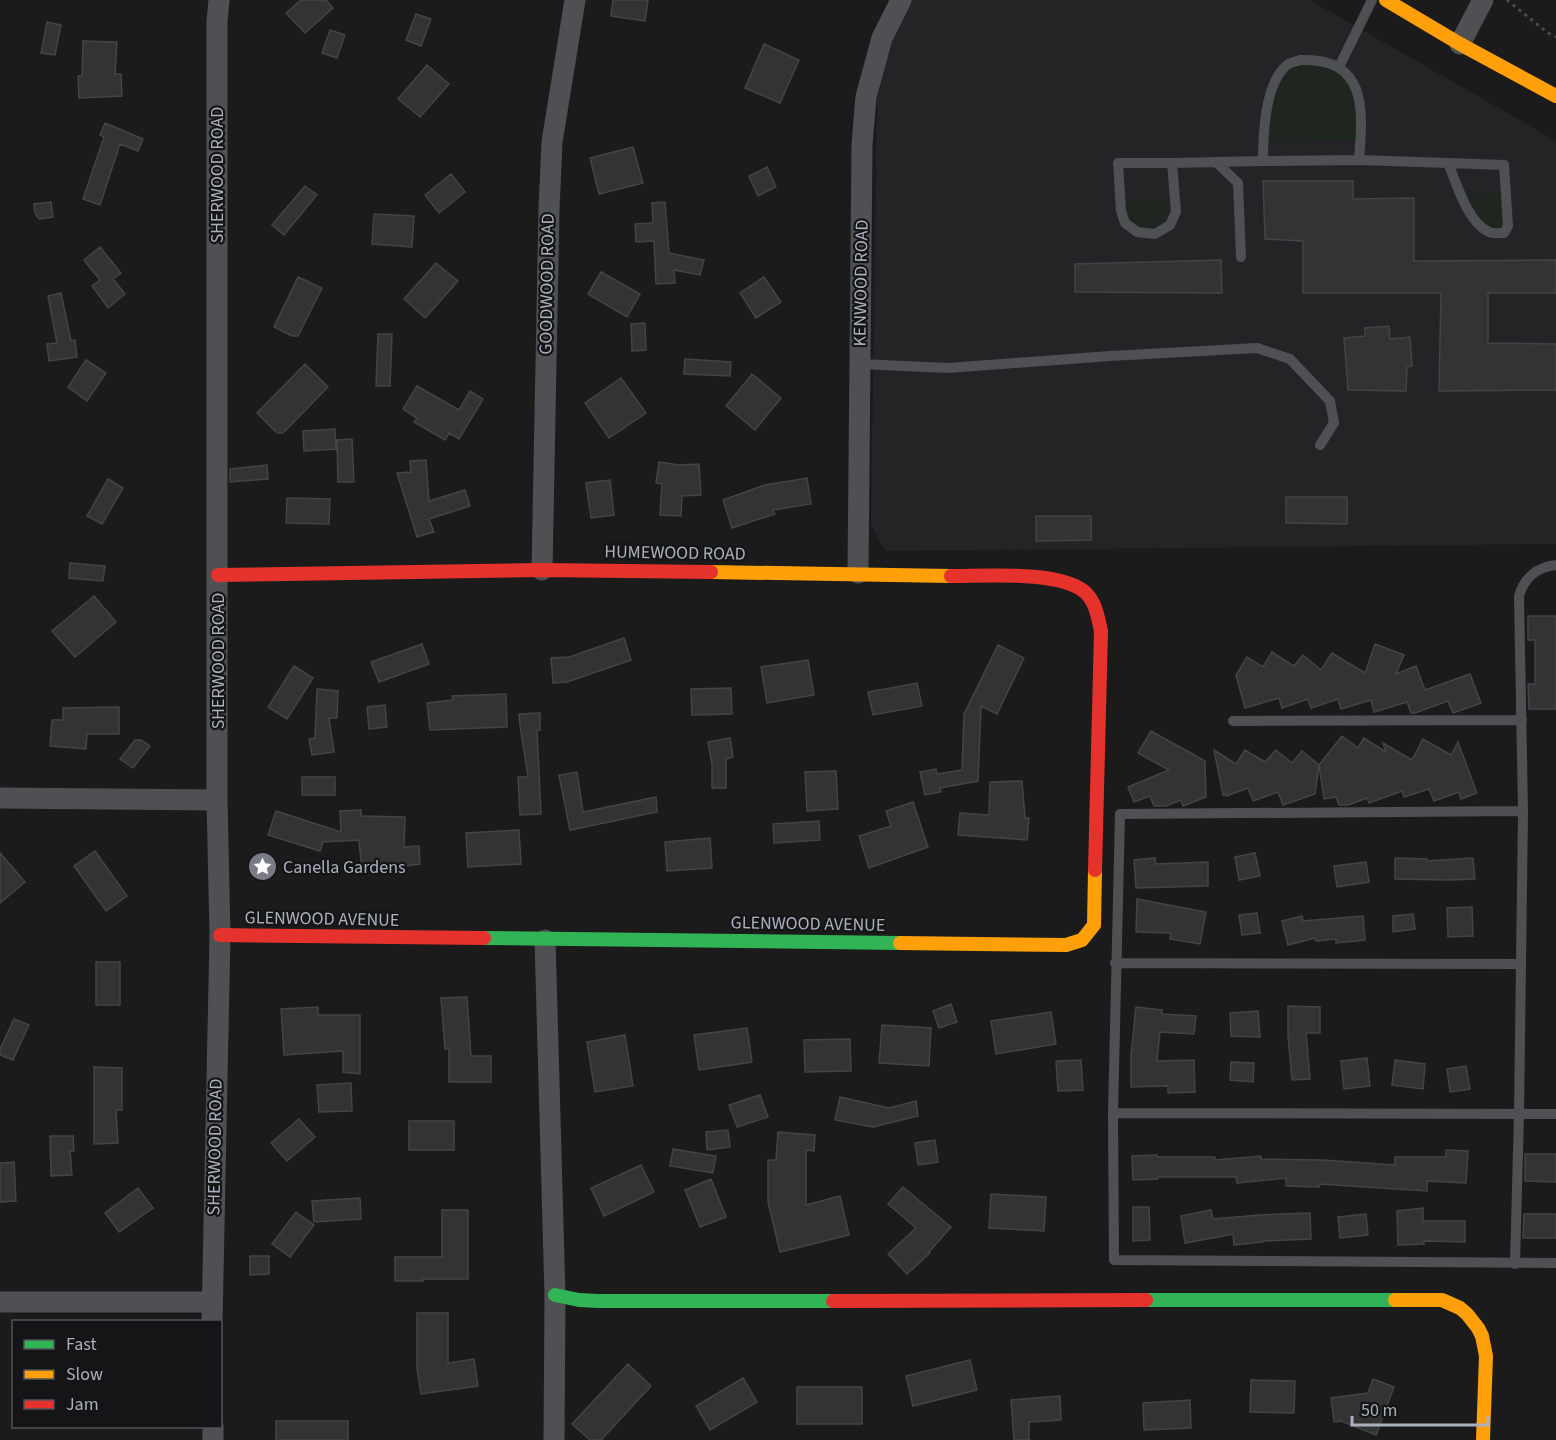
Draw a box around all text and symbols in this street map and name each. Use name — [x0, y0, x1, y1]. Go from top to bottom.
street label: SHERWOOD ROAD — [205, 107, 230, 243]
street label: GOODWOOD ROAD — [533, 213, 561, 355]
street label: KENWOOD ROAD — [847, 219, 875, 347]
street label: HUMEWOOD ROAD — [604, 539, 746, 567]
street label: SHERWOOD ROAD — [206, 593, 231, 729]
place icon: Canella Gardens — [246, 851, 278, 883]
place label: Canella Gardens — [283, 855, 406, 880]
street label: GLENWOOD AVENUE — [244, 905, 400, 933]
street label: GLENWOOD AVENUE — [730, 910, 886, 938]
street label: SHERWOOD ROAD — [201, 1078, 229, 1216]
legend — [12, 1320, 222, 1428]
text: Fast — [66, 1332, 97, 1357]
text: Slow — [66, 1362, 103, 1387]
scale bar — [1352, 1389, 1488, 1427]
text: Jam — [66, 1392, 99, 1417]
text: 50 m — [1361, 1398, 1397, 1423]

